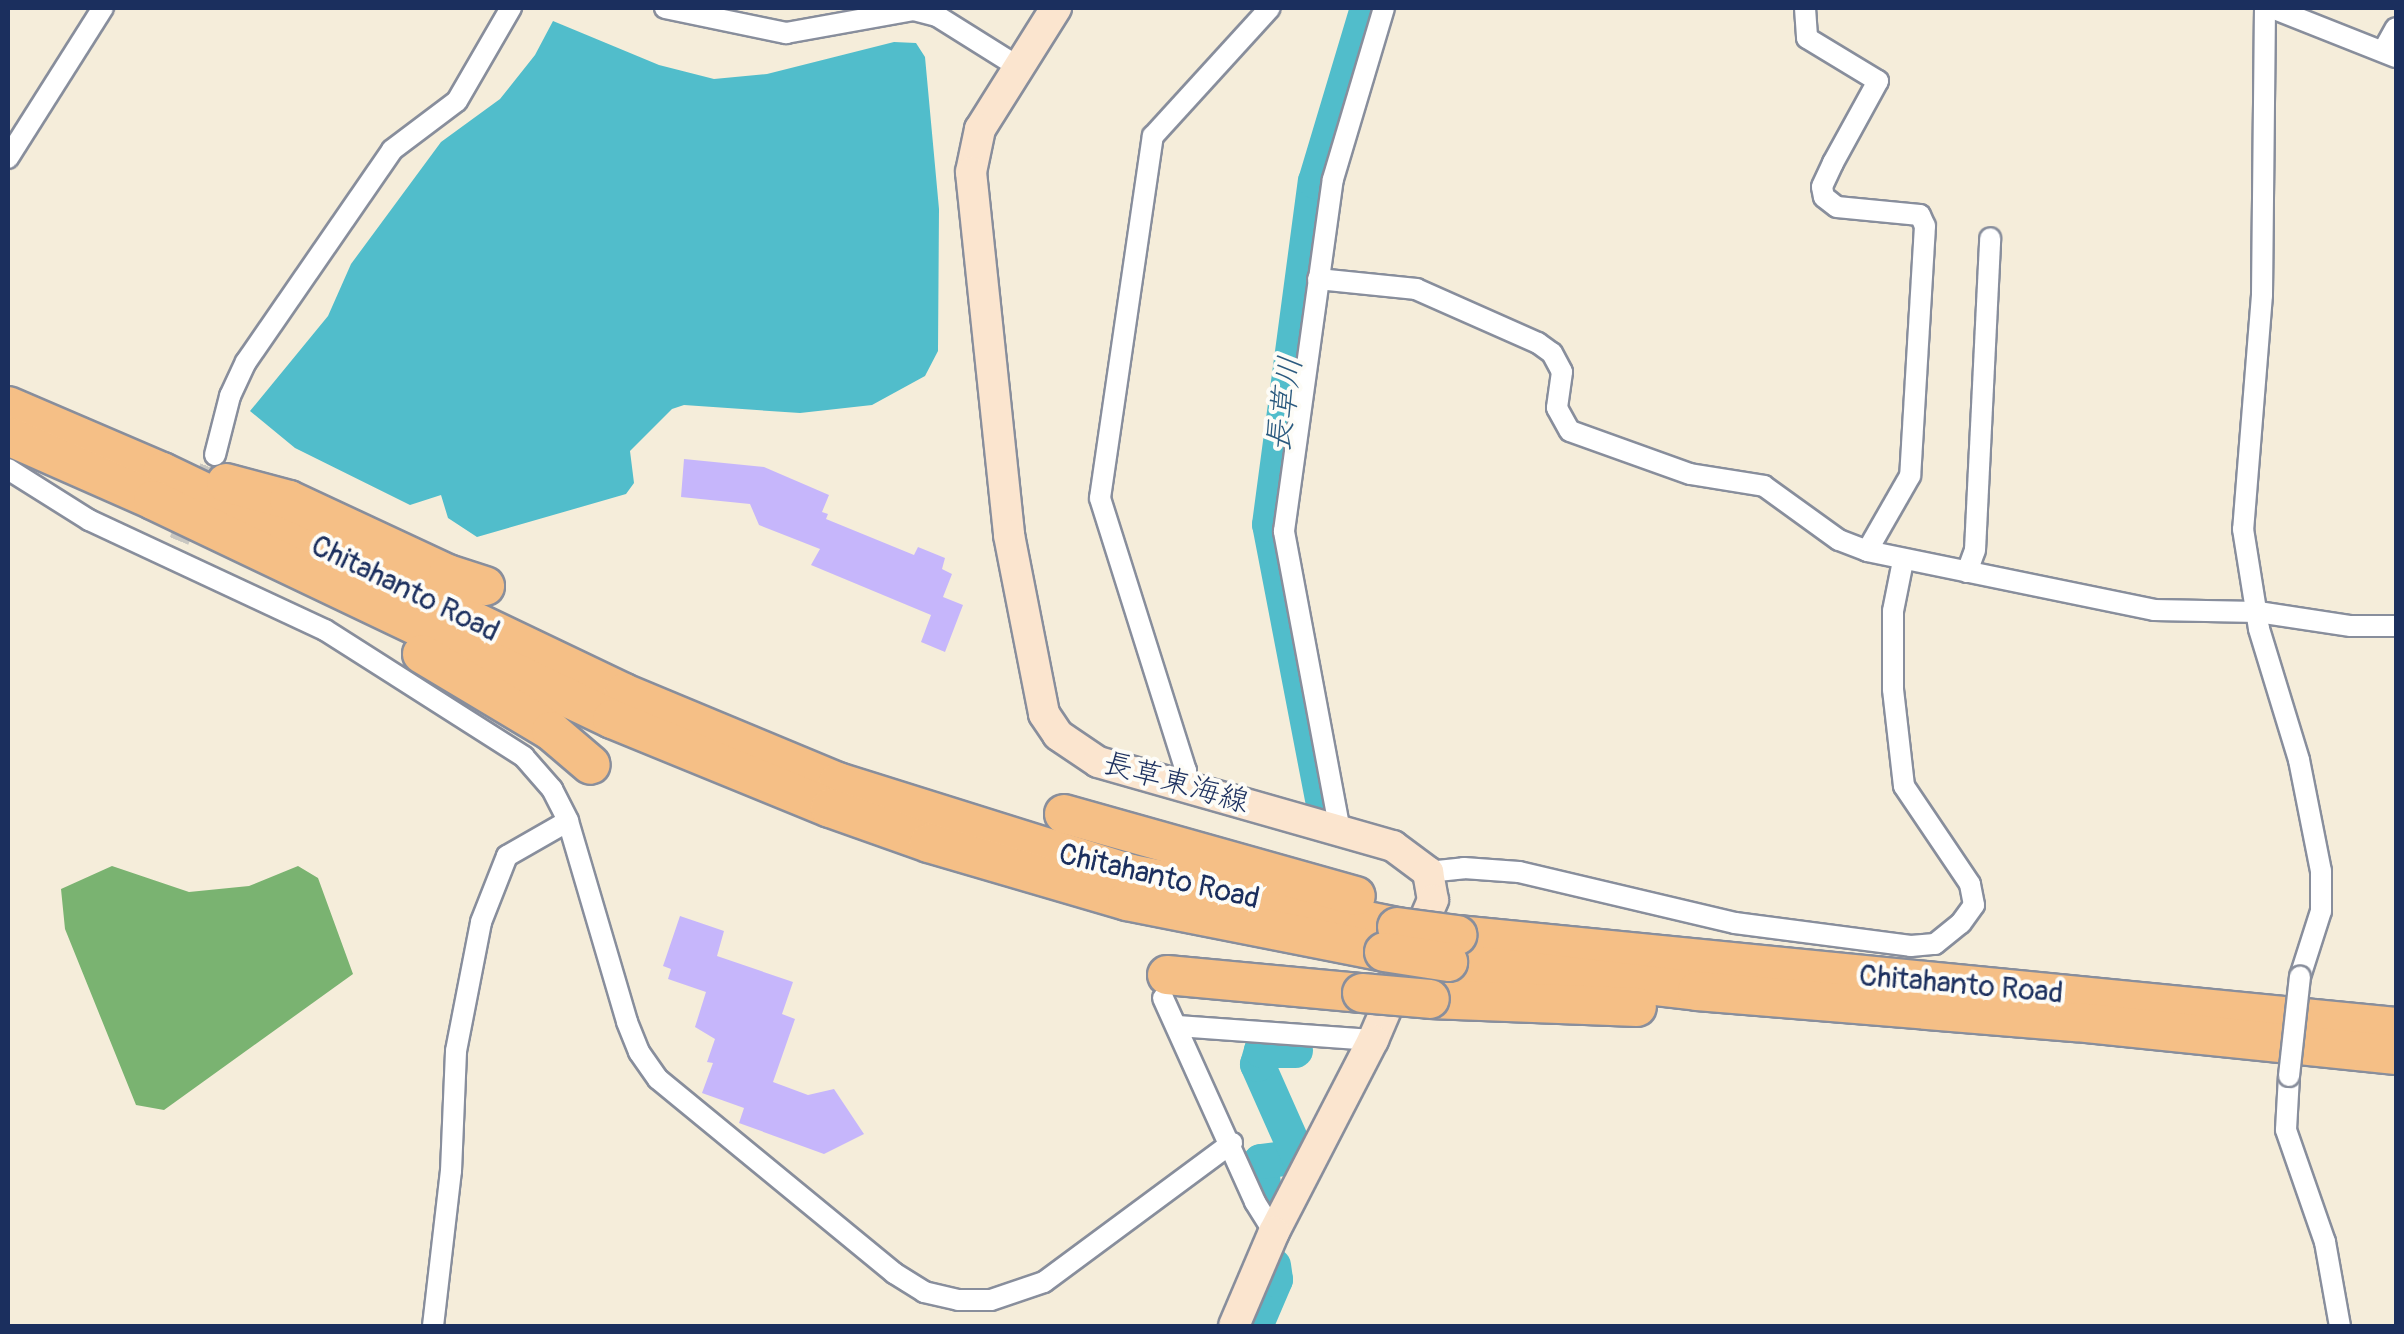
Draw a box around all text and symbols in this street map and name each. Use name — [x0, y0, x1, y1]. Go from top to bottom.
water label: 長草川 — [1259, 354, 1311, 454]
street label: Chitahanto Road — [305, 528, 505, 650]
street label: 長草東海線 — [1099, 745, 1253, 821]
street label: Chitahanto Road — [1055, 836, 1263, 918]
street label: Chitahanto Road — [1857, 958, 2065, 1012]

